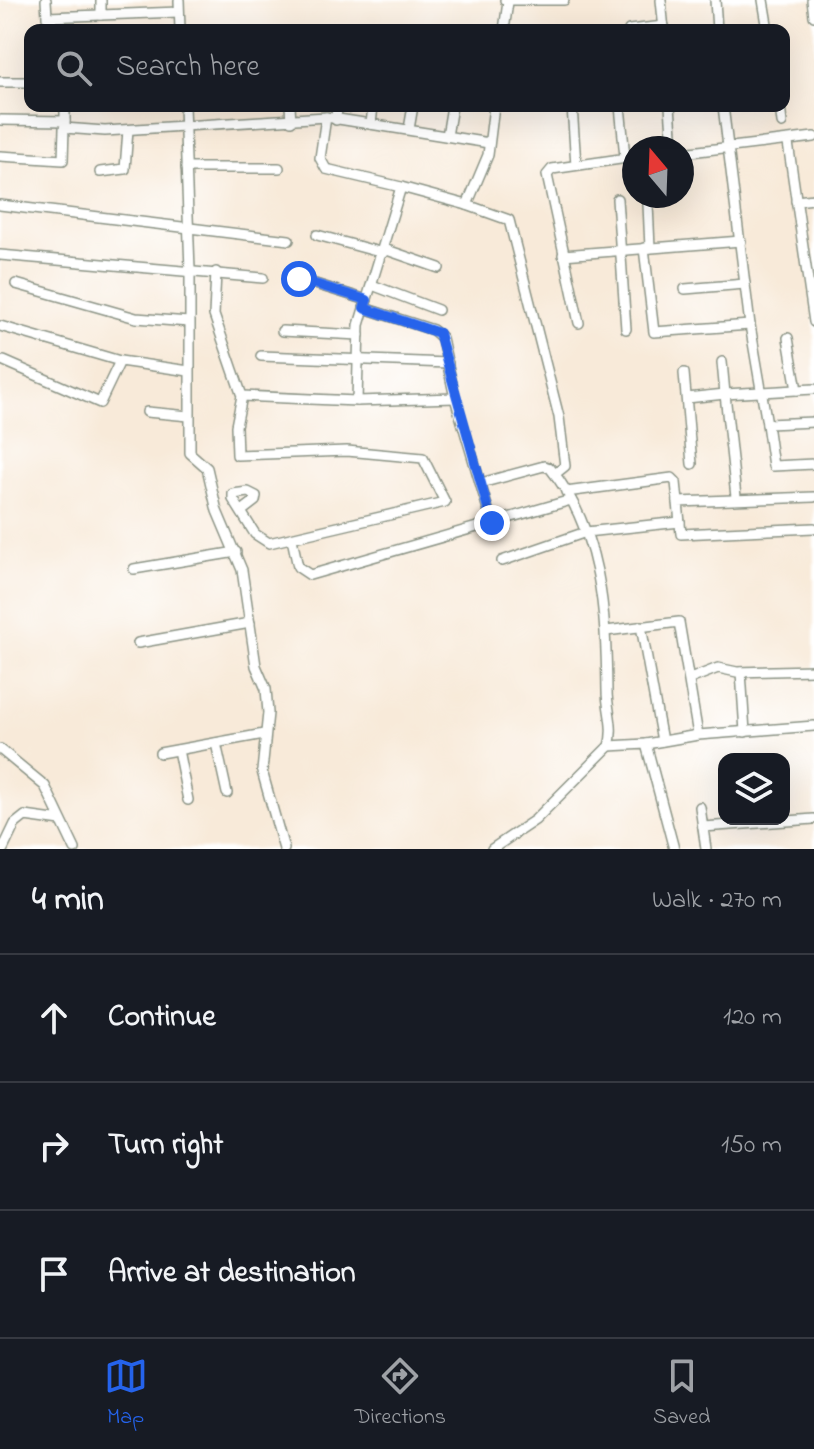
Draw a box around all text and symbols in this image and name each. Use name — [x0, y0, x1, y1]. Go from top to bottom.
search box — [24, 24, 790, 112]
icon: search — [52, 46, 96, 90]
text: Search here — [116, 46, 260, 90]
north arrow — [622, 136, 694, 208]
route start — [281, 261, 317, 297]
route end — [474, 505, 510, 541]
map controls — [718, 753, 790, 825]
button: layers — [718, 753, 790, 825]
text: 4 min — [32, 876, 104, 926]
text: Walk · 270 m — [652, 882, 782, 920]
icon: ahead — [32, 996, 76, 1040]
text: Continue — [108, 996, 216, 1040]
text: 120 m — [723, 999, 782, 1037]
icon: right — [32, 1124, 76, 1168]
text: Turn right — [108, 1124, 223, 1168]
text: 150 m — [721, 1127, 782, 1165]
icon: arrive — [32, 1252, 76, 1296]
text: Arrive at destination — [108, 1252, 356, 1296]
tab: Map — [104, 1354, 148, 1434]
tab: Directions — [355, 1354, 446, 1434]
tab: Saved — [653, 1354, 710, 1434]

